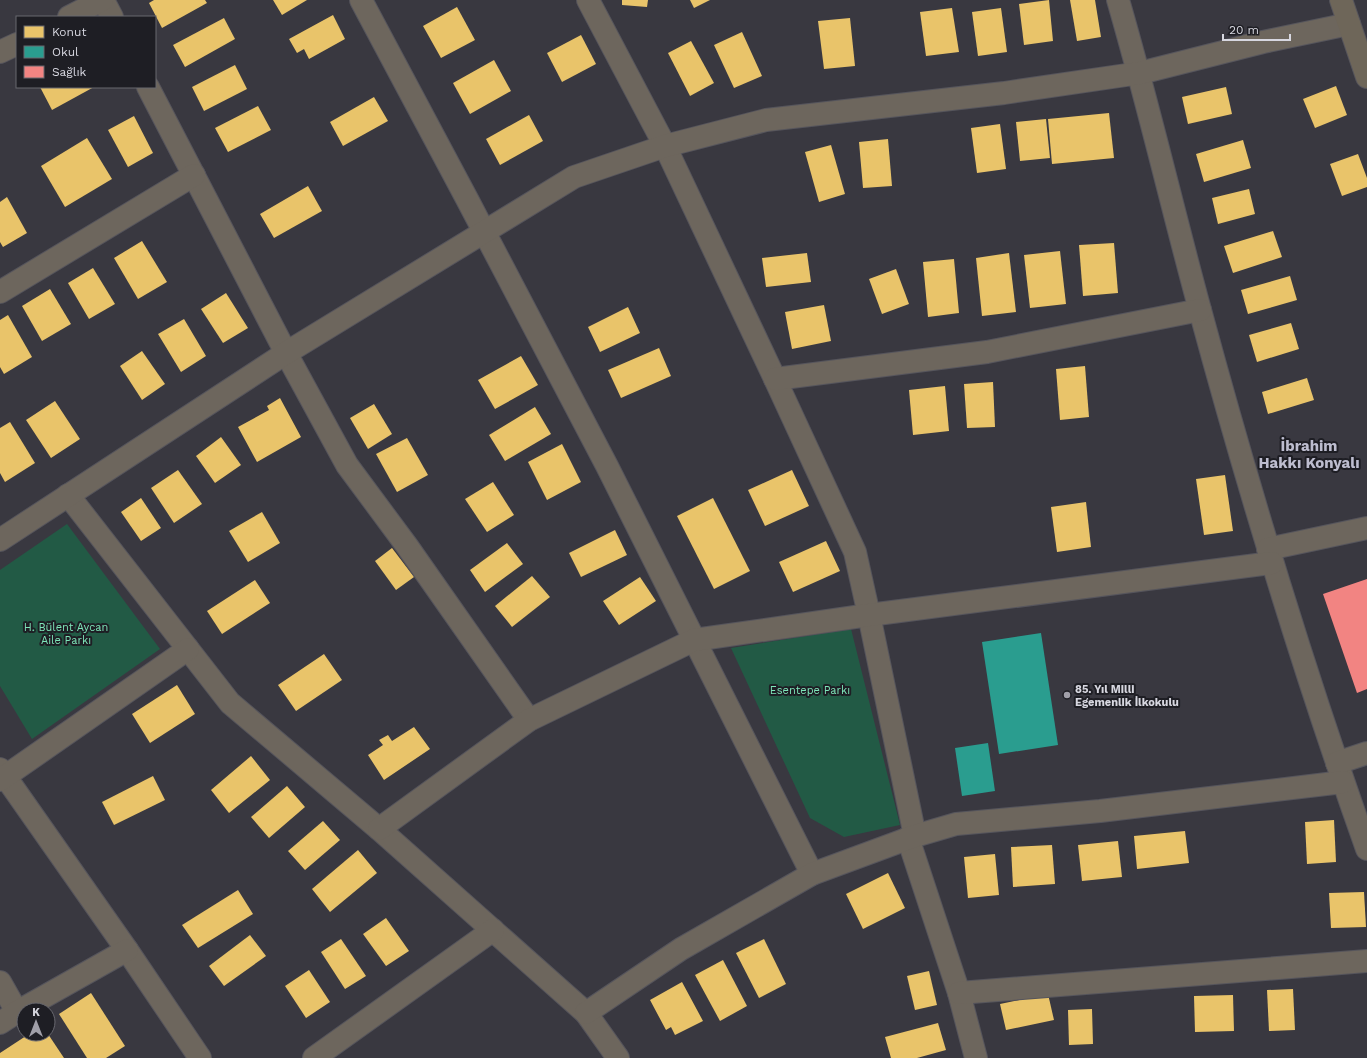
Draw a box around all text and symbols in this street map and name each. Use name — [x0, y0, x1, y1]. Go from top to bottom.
legend — [16, 16, 156, 88]
scale bar — [1223, 16, 1290, 42]
text: 20 m — [1229, 23, 1259, 37]
text: Konut — [52, 25, 86, 39]
text: Okul — [52, 45, 79, 59]
text: Sağlık — [52, 65, 87, 79]
district label: İbrahim Hakkı Konyalı — [1258, 437, 1360, 472]
park label: H. Bülent Aycan Aile Parkı — [24, 621, 108, 647]
place label: 85. Yıl Milli Egemenlik İlkokulu — [1075, 683, 1179, 709]
park label: Esentepe Parkı — [770, 684, 850, 697]
marker: 85. Yıl Milli Egemenlik İlkokulu — [1062, 690, 1072, 700]
north arrow — [16, 1002, 56, 1042]
text: K — [32, 1006, 40, 1019]

